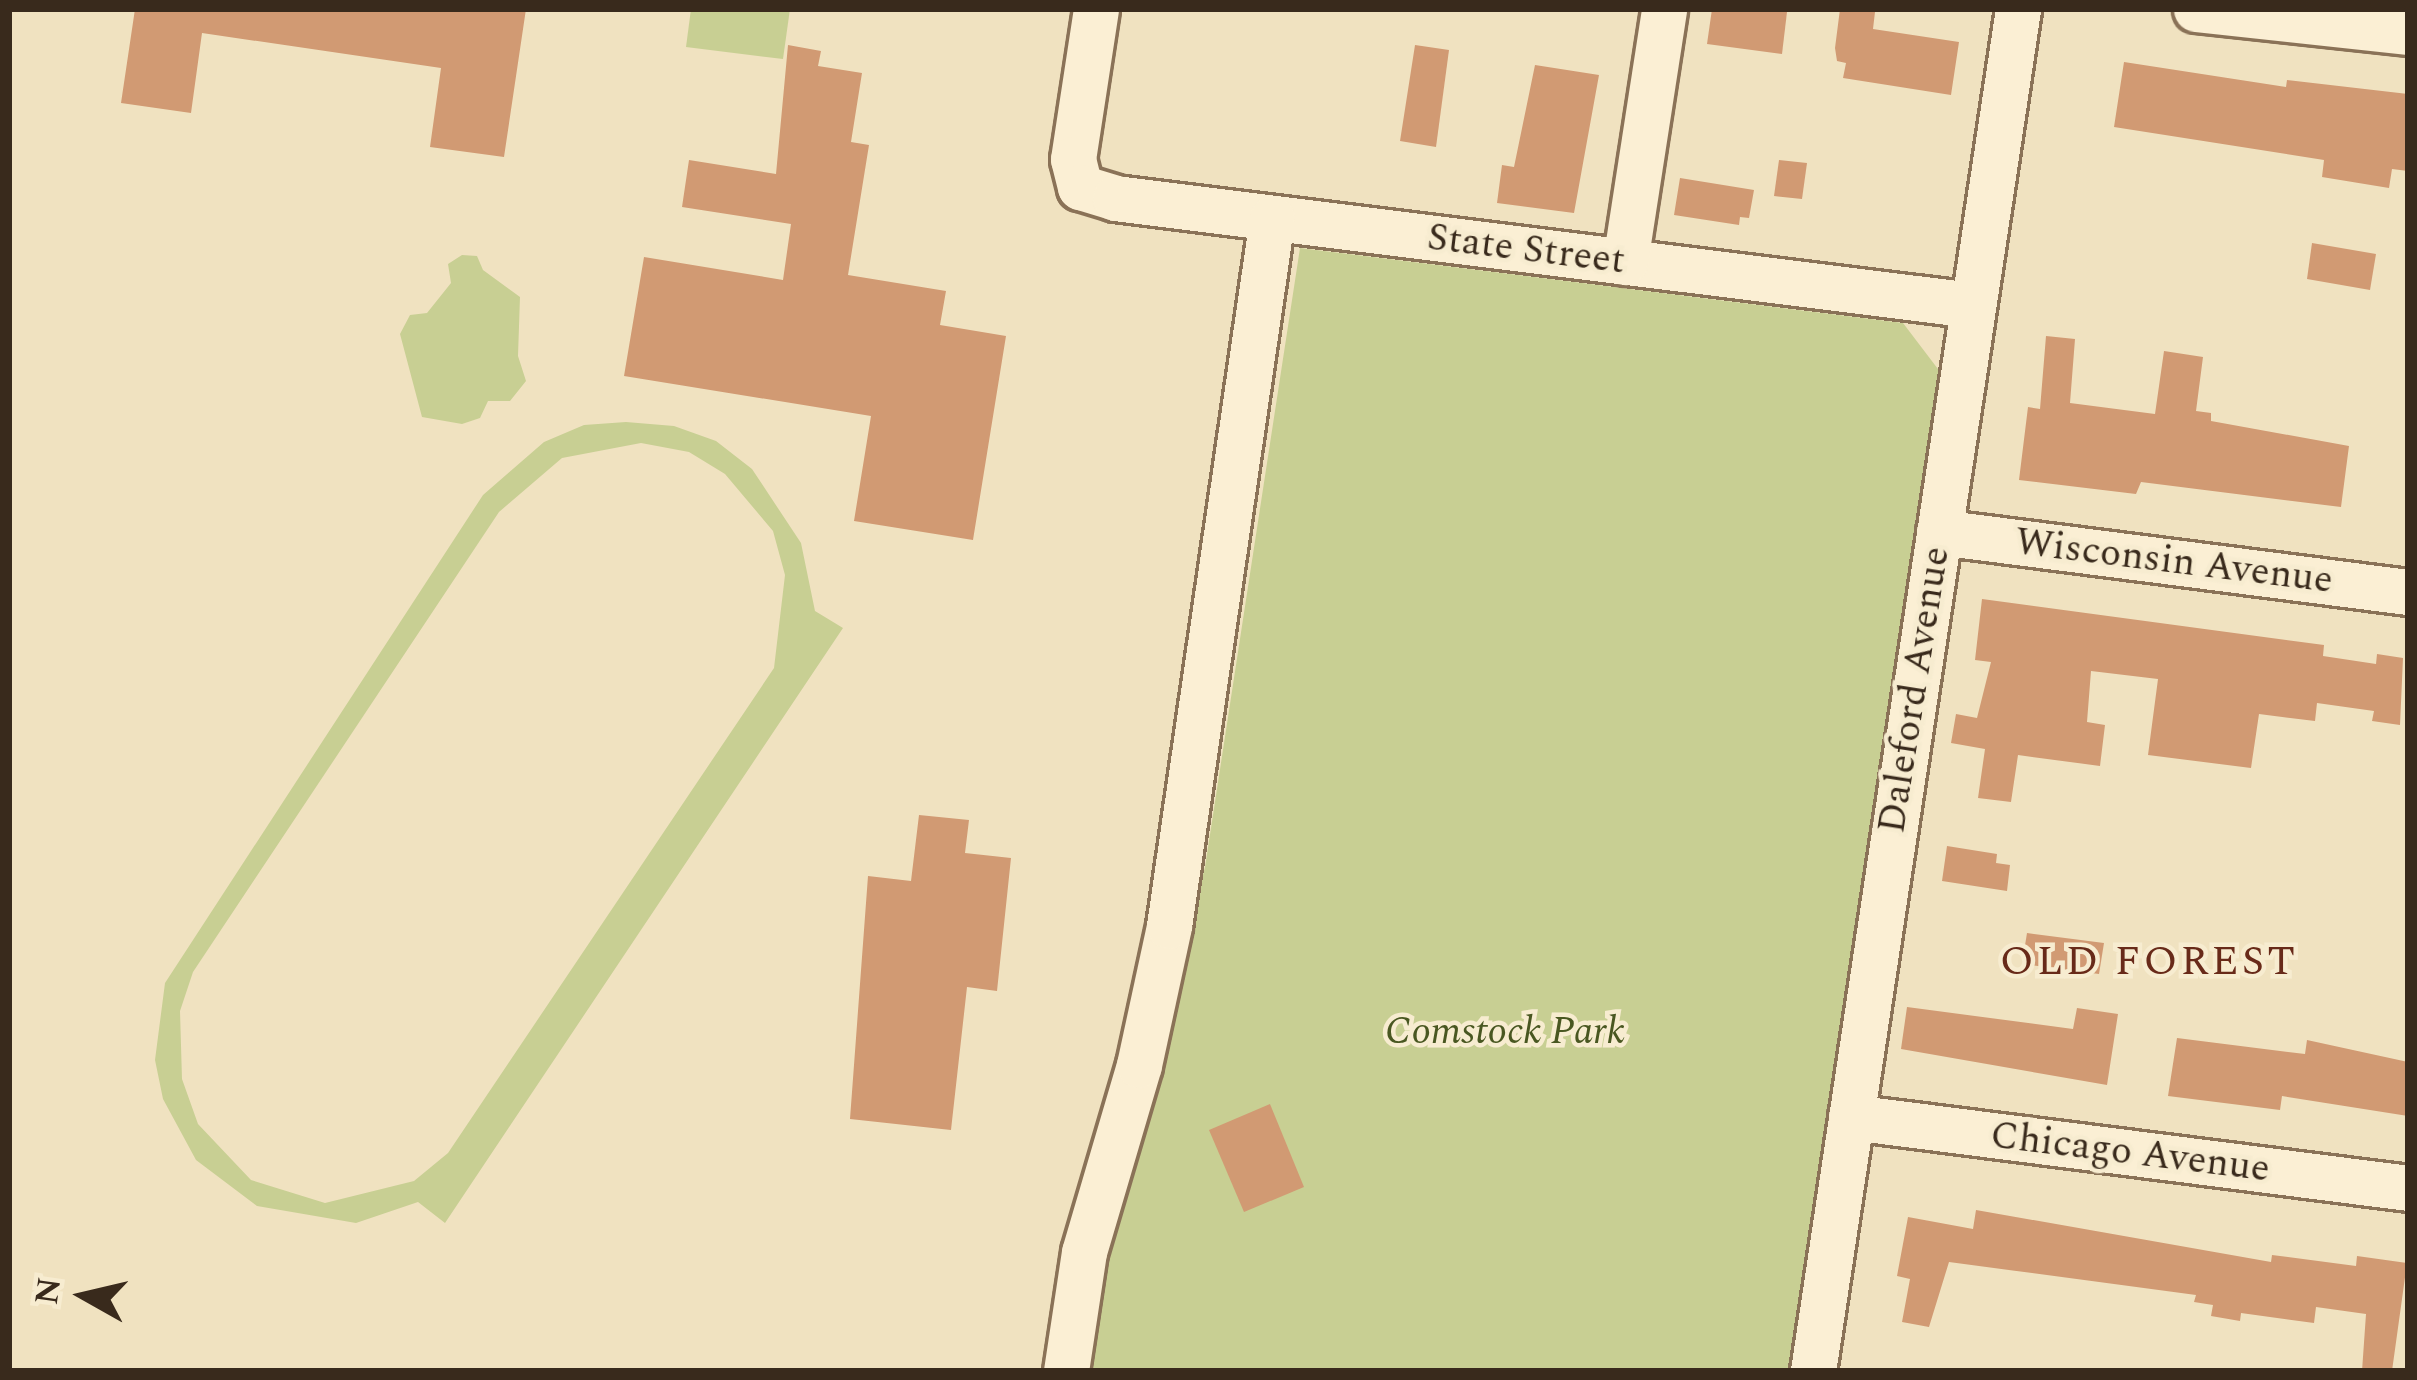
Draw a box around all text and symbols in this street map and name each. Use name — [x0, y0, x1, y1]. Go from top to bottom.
street label: State Street — [1425, 215, 1627, 285]
street label: Wisconsin Avenue — [2013, 519, 2335, 605]
street label: Daleford Avenue — [1869, 543, 1961, 837]
district label: OLD FOREST — [2000, 937, 2298, 987]
park label: Comstock Park — [1385, 1009, 1625, 1055]
street label: Chicago Avenue — [1988, 1113, 2272, 1193]
north arrow — [24, 1236, 144, 1356]
text: N — [22, 1274, 75, 1308]

